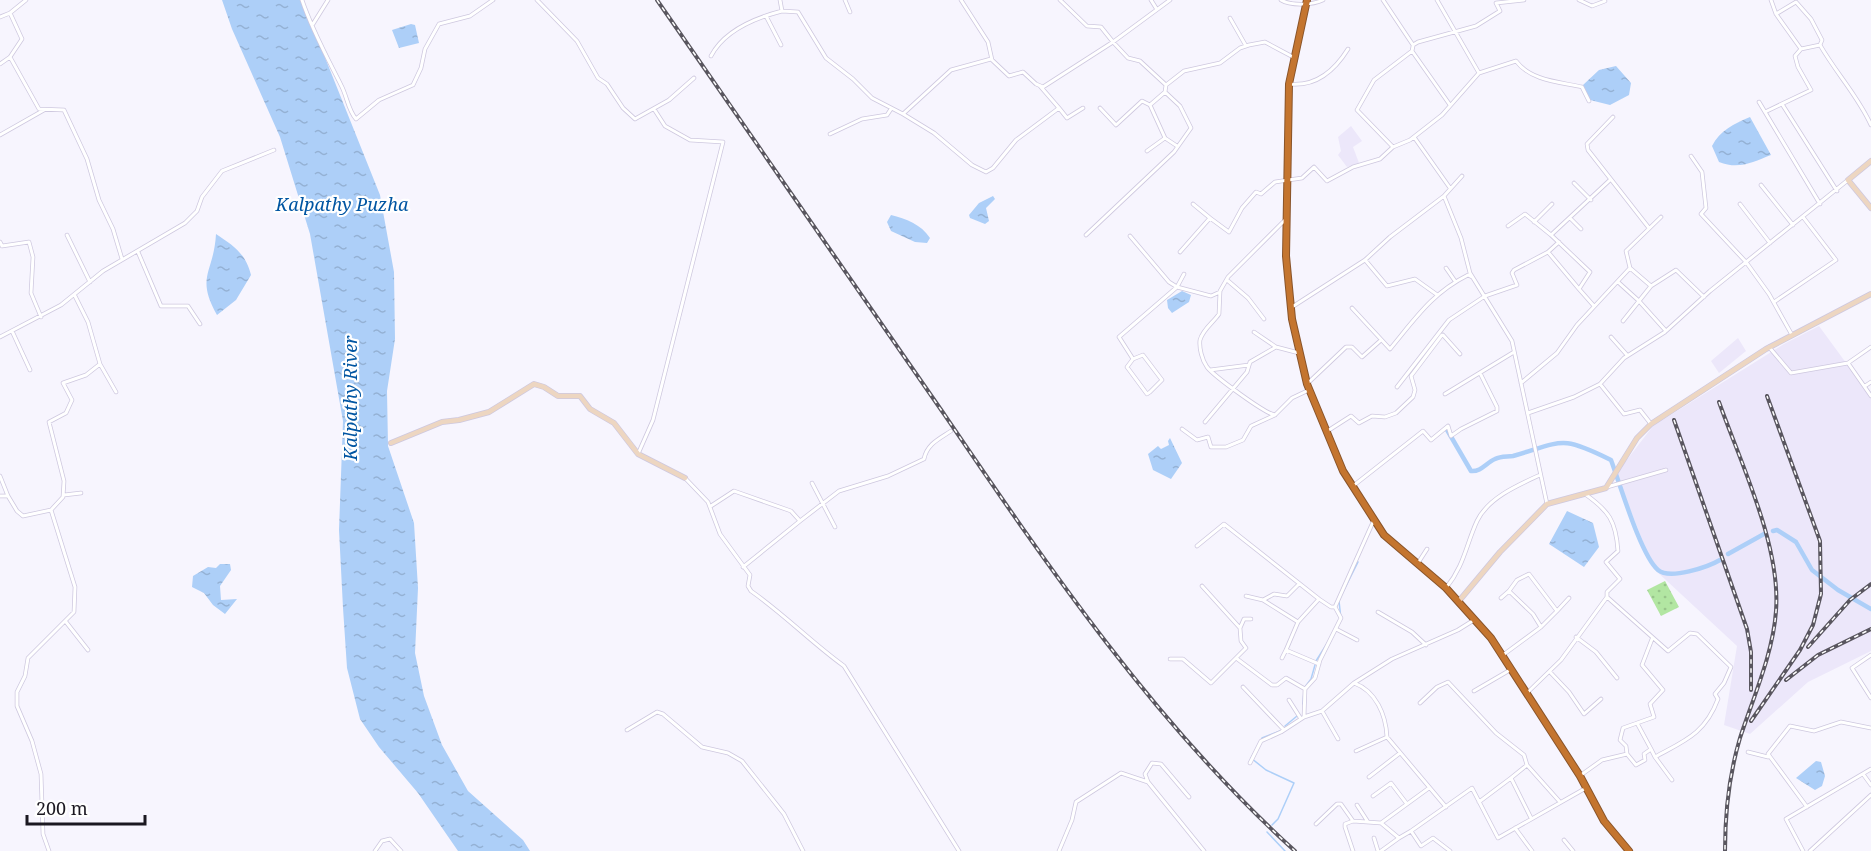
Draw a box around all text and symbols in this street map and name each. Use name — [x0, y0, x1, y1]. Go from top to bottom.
water label: Kalpathy Puzha — [275, 192, 409, 216]
water label: Kalpathy River — [338, 335, 362, 461]
scale bar — [27, 788, 146, 826]
text: 200 m — [36, 796, 88, 820]

